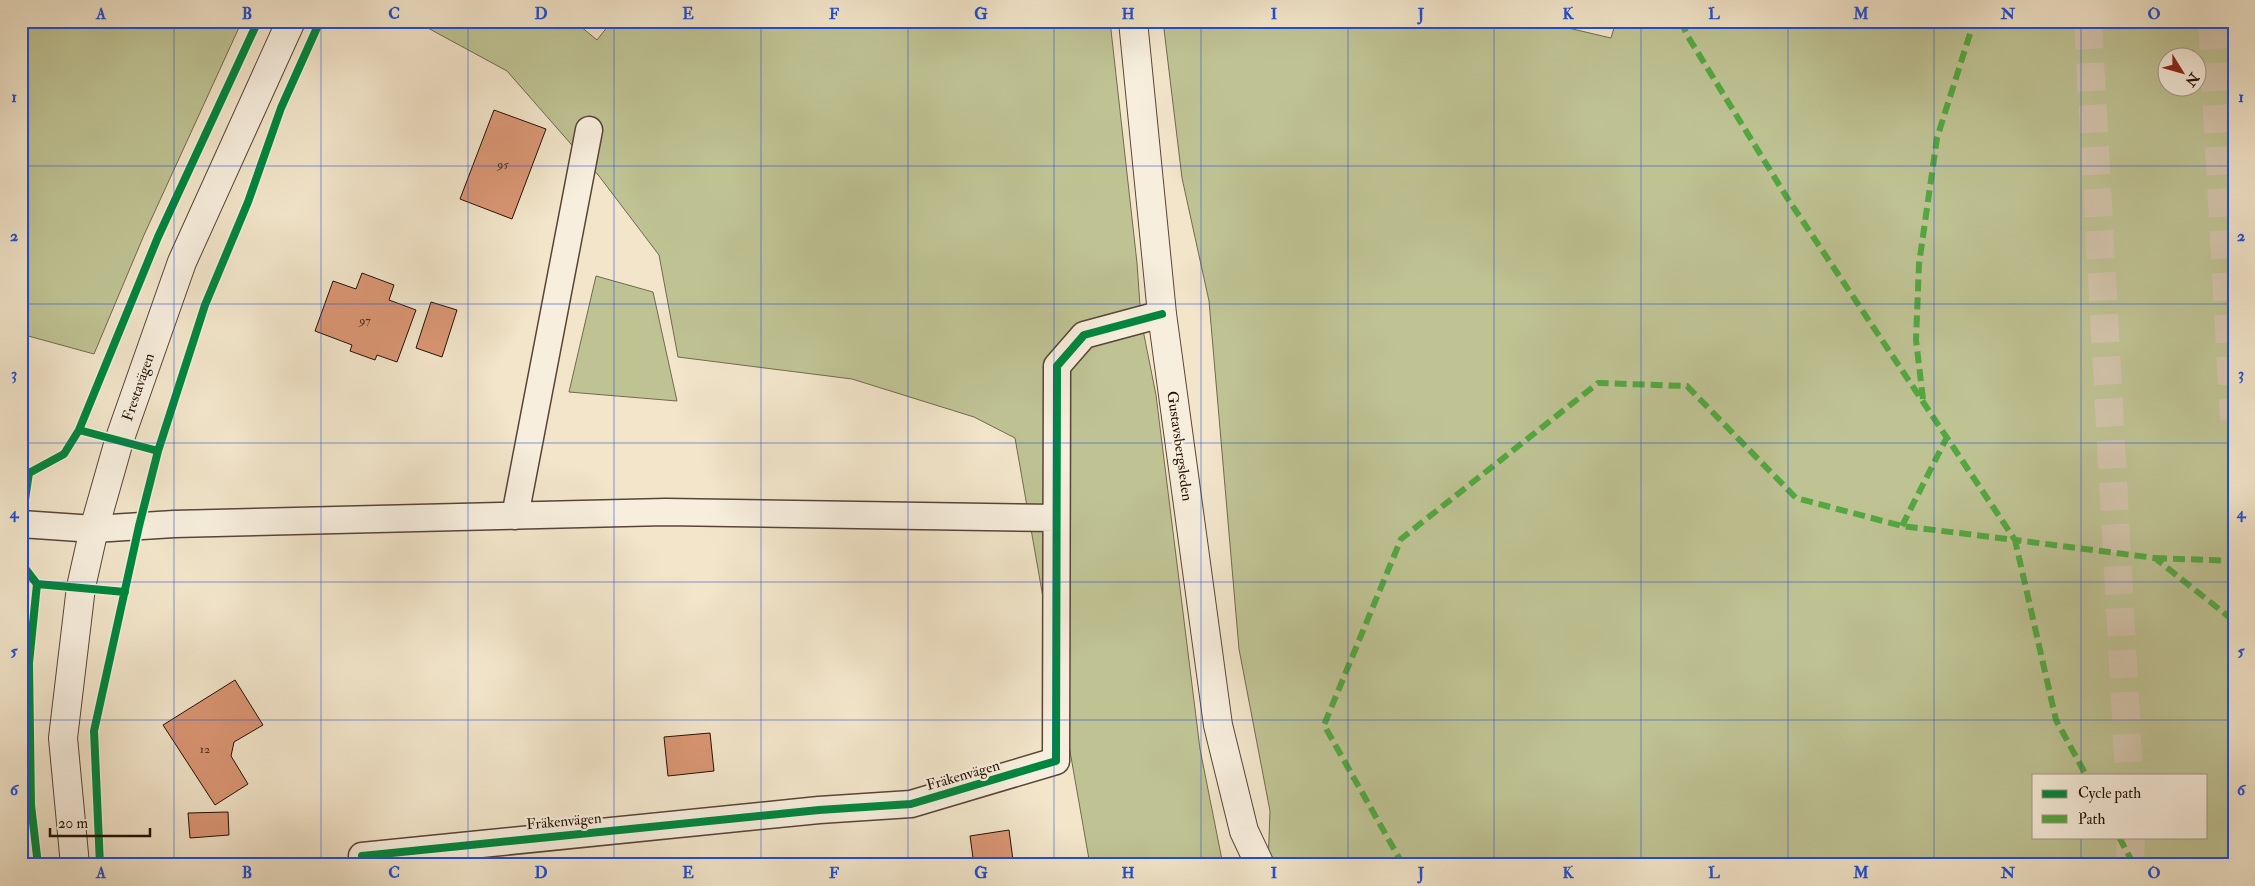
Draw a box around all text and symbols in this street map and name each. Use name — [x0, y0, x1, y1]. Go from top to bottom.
text: A — [95, 4, 107, 24]
text: B — [242, 4, 252, 24]
text: C — [388, 4, 400, 24]
text: D — [534, 4, 548, 24]
text: E — [682, 4, 694, 24]
text: F — [829, 4, 839, 24]
text: G — [974, 4, 988, 24]
text: H — [1121, 4, 1135, 24]
text: I — [1271, 4, 1278, 24]
text: J — [1417, 4, 1425, 25]
text: K — [1562, 4, 1574, 24]
text: L — [1708, 4, 1720, 24]
text: M — [1852, 4, 1869, 24]
text: N — [2000, 4, 2016, 24]
text: O — [2147, 4, 2161, 24]
north arrow — [2158, 48, 2208, 98]
text: N — [2181, 69, 2203, 90]
text: 1 — [11, 87, 17, 107]
text: 1 — [2238, 87, 2244, 107]
house number: 95 — [496, 157, 509, 172]
text: 2 — [10, 226, 18, 246]
text: 2 — [2237, 226, 2245, 246]
house number: 97 — [358, 313, 371, 328]
street label: Frestavägen — [118, 350, 159, 424]
text: 3 — [11, 364, 17, 384]
text: 3 — [2238, 364, 2244, 384]
street label: Gustavsbergsleden — [1162, 390, 1197, 503]
text: 4 — [9, 503, 20, 523]
text: 4 — [2236, 503, 2247, 523]
text: 5 — [10, 641, 18, 661]
text: 5 — [2237, 641, 2245, 661]
house number: 12 — [200, 742, 210, 757]
street label: Fräkenvägen — [924, 756, 1002, 795]
legend — [2032, 774, 2208, 838]
text: 6 — [10, 780, 20, 800]
text: 6 — [2237, 780, 2247, 800]
text: Cycle path — [2078, 784, 2141, 804]
scale bar — [50, 806, 150, 838]
street label: Fräkenvägen — [526, 809, 603, 834]
text: Path — [2078, 810, 2105, 829]
text: 20 m — [58, 814, 88, 833]
text: A — [95, 863, 107, 883]
text: B — [242, 863, 252, 883]
text: C — [388, 863, 400, 883]
text: D — [534, 863, 548, 883]
text: E — [682, 863, 694, 883]
text: F — [829, 863, 839, 883]
text: G — [974, 863, 988, 883]
text: H — [1121, 863, 1135, 883]
text: I — [1271, 863, 1278, 883]
text: J — [1417, 863, 1425, 884]
text: K — [1562, 863, 1574, 883]
text: L — [1708, 863, 1720, 883]
text: M — [1852, 863, 1869, 883]
text: N — [2000, 863, 2016, 883]
text: O — [2147, 863, 2161, 883]

